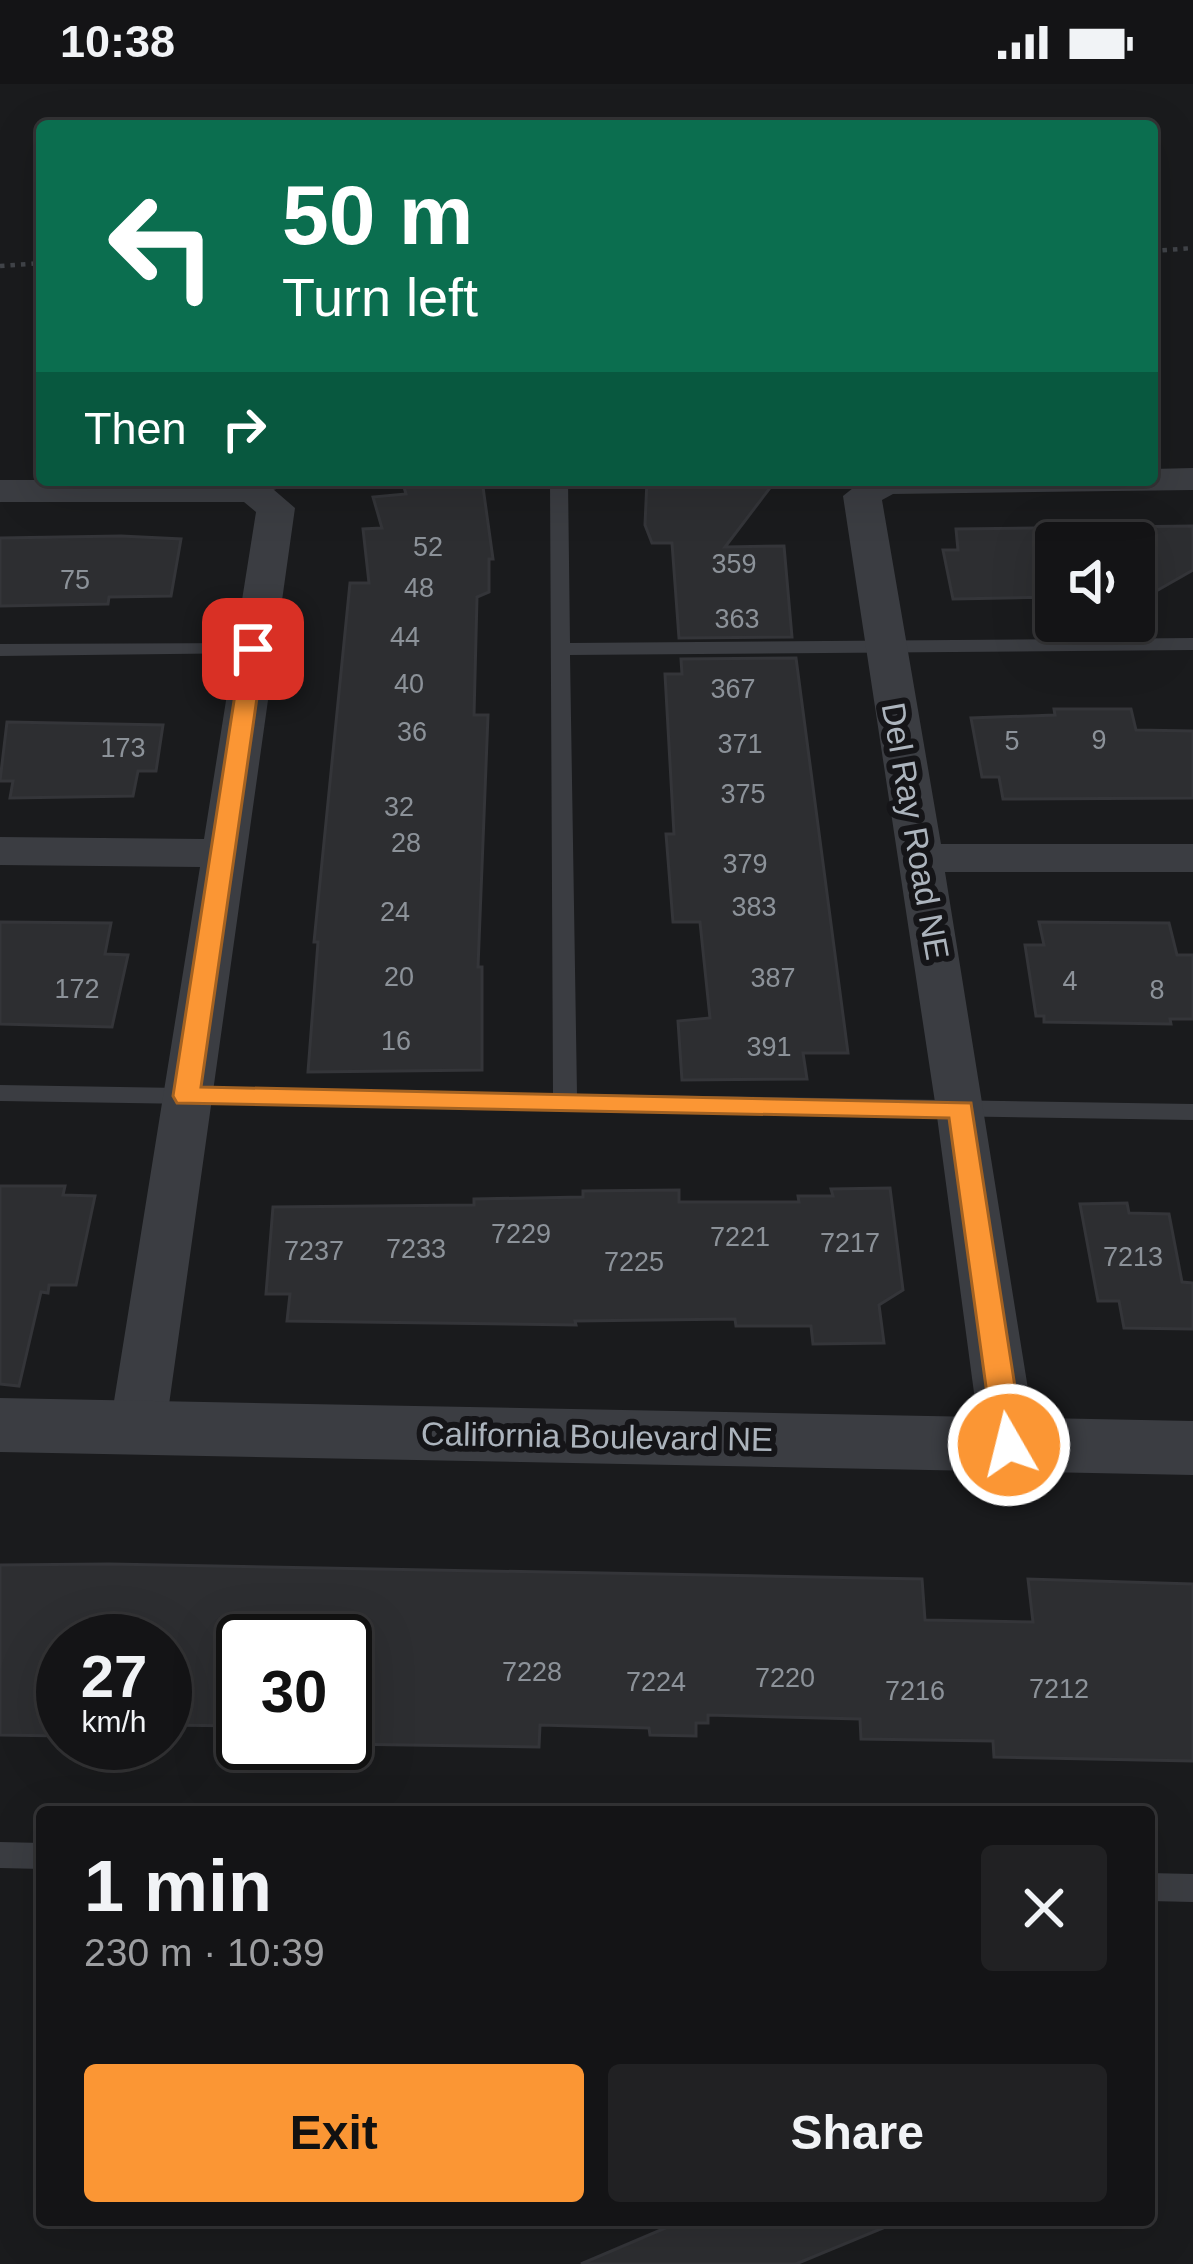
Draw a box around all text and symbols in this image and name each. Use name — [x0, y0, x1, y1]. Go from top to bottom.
text: 10:38 — [60, 16, 175, 67]
icon: left — [84, 168, 240, 324]
text: 50 m — [282, 168, 473, 262]
text: Turn left — [282, 267, 478, 327]
icon: right — [211, 396, 277, 462]
text: Then — [84, 403, 187, 454]
map controls — [1035, 522, 1155, 642]
button: sound — [1035, 522, 1155, 642]
house number: 52 — [413, 532, 443, 562]
house number: 359 — [711, 549, 757, 579]
house number: 75 — [60, 565, 90, 595]
house number: 48 — [404, 573, 434, 603]
pin — [202, 598, 304, 700]
house number: 363 — [714, 604, 760, 634]
icon: arrive — [220, 616, 286, 682]
house number: 44 — [390, 622, 420, 652]
house number: 40 — [394, 669, 424, 699]
house number: 367 — [710, 674, 756, 704]
street label: Del Ray Road NE — [875, 700, 956, 963]
house number: 36 — [397, 717, 427, 747]
house number: 9 — [1091, 725, 1107, 755]
house number: 5 — [1004, 726, 1020, 756]
house number: 371 — [717, 729, 763, 759]
house number: 173 — [100, 733, 146, 763]
house number: 375 — [720, 779, 766, 809]
house number: 32 — [384, 792, 414, 822]
house number: 28 — [391, 828, 421, 858]
house number: 379 — [722, 849, 768, 879]
house number: 383 — [731, 892, 777, 922]
house number: 24 — [380, 897, 410, 927]
house number: 20 — [384, 962, 414, 992]
house number: 387 — [750, 963, 796, 993]
house number: 4 — [1062, 966, 1078, 996]
house number: 172 — [54, 974, 100, 1004]
house number: 8 — [1149, 975, 1165, 1005]
house number: 16 — [381, 1026, 411, 1056]
house number: 391 — [746, 1032, 792, 1062]
house number: 7229 — [491, 1219, 551, 1249]
house number: 7221 — [710, 1222, 770, 1252]
house number: 7217 — [820, 1228, 880, 1258]
house number: 7233 — [386, 1234, 446, 1264]
house number: 7237 — [284, 1236, 344, 1266]
house number: 7213 — [1103, 1242, 1163, 1272]
house number: 7225 — [604, 1247, 664, 1277]
position arrow — [946, 1382, 1072, 1508]
street label: California Boulevard NE — [421, 1415, 773, 1458]
speed limit sign: 30 — [216, 1614, 372, 1770]
text: 27 — [81, 1643, 147, 1710]
house number: 7228 — [502, 1657, 562, 1687]
house number: 7220 — [755, 1663, 815, 1693]
house number: 7224 — [626, 1667, 686, 1697]
house number: 7212 — [1029, 1674, 1089, 1704]
house number: 7216 — [885, 1676, 945, 1706]
text: km/h — [81, 1705, 147, 1738]
button: close — [981, 1845, 1107, 1971]
text: 1 min — [84, 1846, 272, 1926]
text: 230 m · 10:39 — [84, 1931, 325, 1974]
button: Exit — [84, 2064, 584, 2202]
button: Share — [608, 2064, 1107, 2202]

